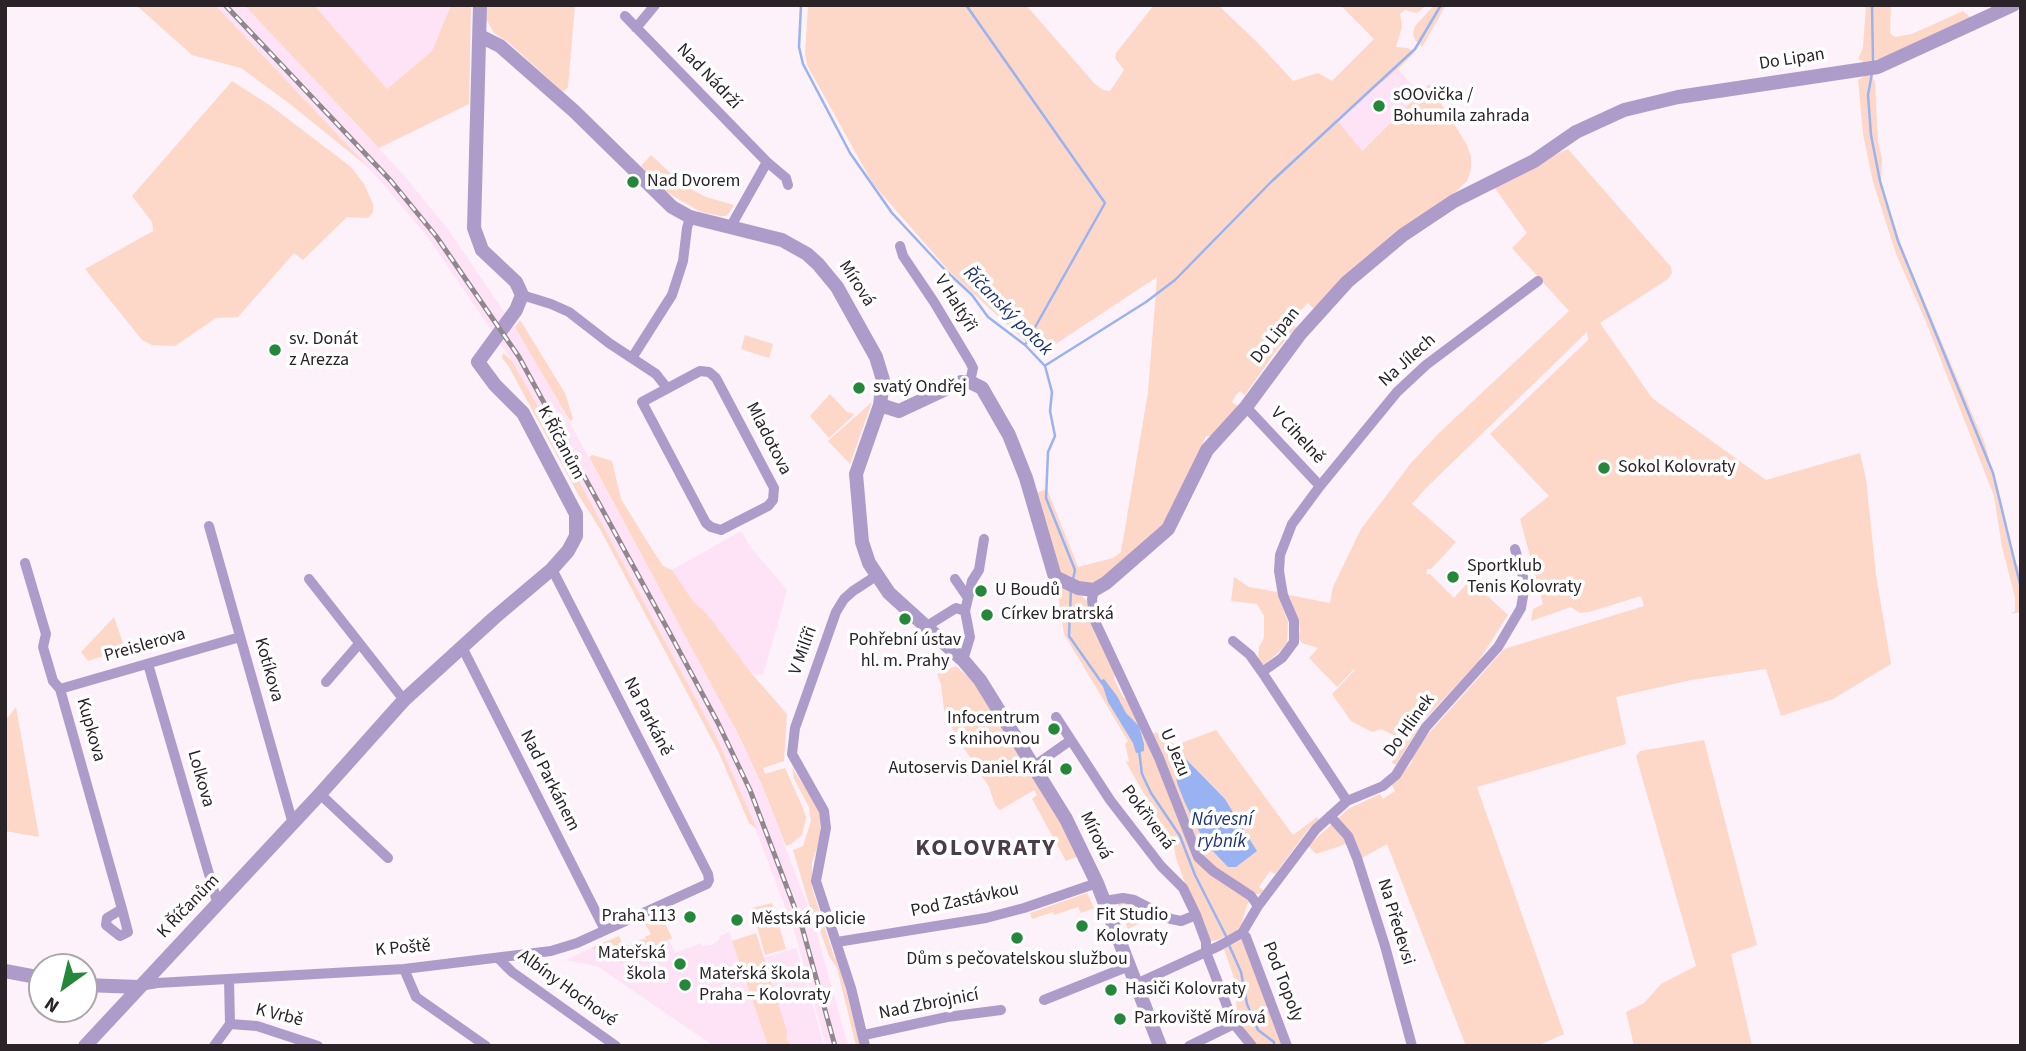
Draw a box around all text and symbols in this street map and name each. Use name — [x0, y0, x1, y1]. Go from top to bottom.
street label: Nad Nádrží — [671, 40, 745, 114]
street label: Do Lipan — [1758, 44, 1826, 76]
place label: sOOvička / Bohumila zahrada — [1393, 85, 1530, 128]
marker: sOOvička / Bohumila zahrada — [1371, 98, 1387, 114]
place label: Nad Dvorem — [647, 171, 740, 193]
marker: Nad Dvorem — [625, 174, 641, 190]
street label: Mírová — [833, 257, 879, 311]
water label: Říčanský potok — [958, 263, 1056, 361]
street label: V Haltýři — [929, 271, 981, 337]
street label: Do Lipan — [1247, 303, 1305, 369]
place label: sv. Donát z Arezza — [289, 329, 358, 372]
street label: Na Jílech — [1375, 330, 1441, 392]
marker: sv. Donát z Arezza — [267, 342, 283, 358]
place label: svatý Ondřej — [873, 377, 967, 399]
marker: svatý Ondřej — [851, 380, 867, 396]
street label: Mladotova — [740, 399, 796, 479]
street label: K Říčanům — [532, 402, 588, 484]
street label: V Cihelně — [1265, 403, 1329, 469]
place label: Sokol Kolovraty — [1618, 457, 1736, 479]
marker: Sokol Kolovraty — [1596, 460, 1612, 476]
place label: Sportklub Tenis Kolovraty — [1467, 556, 1582, 598]
marker: Sportklub Tenis Kolovraty — [1445, 569, 1461, 585]
place label: U Boudů — [995, 580, 1060, 602]
marker: U Boudů — [973, 583, 989, 599]
place label: Církev bratrská — [1001, 604, 1114, 626]
marker: Církev bratrská — [979, 607, 995, 623]
marker: Pohřební ústav hl. m. Prahy — [897, 611, 913, 627]
street label: Preislerova — [102, 624, 188, 668]
street label: V Milíři — [785, 624, 823, 678]
place label: Pohřební ústav hl. m. Prahy — [849, 630, 961, 672]
street label: Kotíkova — [249, 635, 287, 705]
street label: Na Parkáně — [618, 674, 676, 760]
street label: Do Hlinek — [1380, 690, 1440, 762]
street label: Kupkova — [71, 696, 109, 764]
place label: Infocentrum s knihovnou — [947, 708, 1040, 750]
marker: Infocentrum s knihovnou — [1046, 721, 1062, 737]
street label: U Jezu — [1154, 726, 1194, 780]
street label: Nad Parkánem — [514, 727, 584, 835]
street label: Lolkova — [182, 748, 218, 810]
place label: Autoservis Daniel Král — [888, 758, 1052, 780]
marker: Autoservis Daniel Král — [1058, 761, 1074, 777]
street label: Pokřivená — [1116, 781, 1178, 855]
street label: Mírová — [1074, 809, 1116, 863]
water label: Návesní rybník — [1191, 810, 1253, 854]
district label: KOLOVRATY — [916, 836, 1056, 864]
street label: K Říčanům — [153, 871, 225, 943]
street label: Na Předevsi — [1372, 876, 1418, 968]
street label: Pod Zastávkou — [909, 879, 1021, 923]
place label: Fit Studio Kolovraty — [1096, 905, 1168, 948]
place label: Praha 113 — [602, 906, 676, 928]
marker: Praha 113 — [682, 909, 698, 925]
place label: Městská policie — [751, 909, 865, 931]
marker: Městská policie — [729, 912, 745, 928]
marker: Fit Studio Kolovraty — [1074, 918, 1090, 934]
marker: Dům s pečovatelskou službou — [1009, 930, 1025, 946]
street label: K Poště — [374, 936, 432, 962]
street label: Pod Topoly — [1257, 939, 1307, 1025]
place label: Mateřská škola — [598, 943, 666, 986]
street label: Albíny Hochové — [513, 946, 621, 1032]
place label: Dům s pečovatelskou službou — [906, 949, 1128, 971]
north arrow — [28, 953, 98, 1023]
marker: Mateřská škola — [672, 956, 688, 972]
place label: Mateřská škola Praha – Kolovraty — [699, 964, 831, 1006]
marker: Mateřská škola Praha – Kolovraty — [677, 977, 693, 993]
place label: Hasiči Kolovraty — [1125, 979, 1246, 1001]
marker: Hasiči Kolovraty — [1103, 982, 1119, 998]
street label: Nad Zbrojnicí — [877, 985, 981, 1025]
text: N — [39, 989, 65, 1019]
street label: K Vrbě — [253, 1000, 305, 1032]
place label: Parkoviště Mírová — [1134, 1008, 1266, 1030]
marker: Parkoviště Mírová — [1112, 1011, 1128, 1027]

